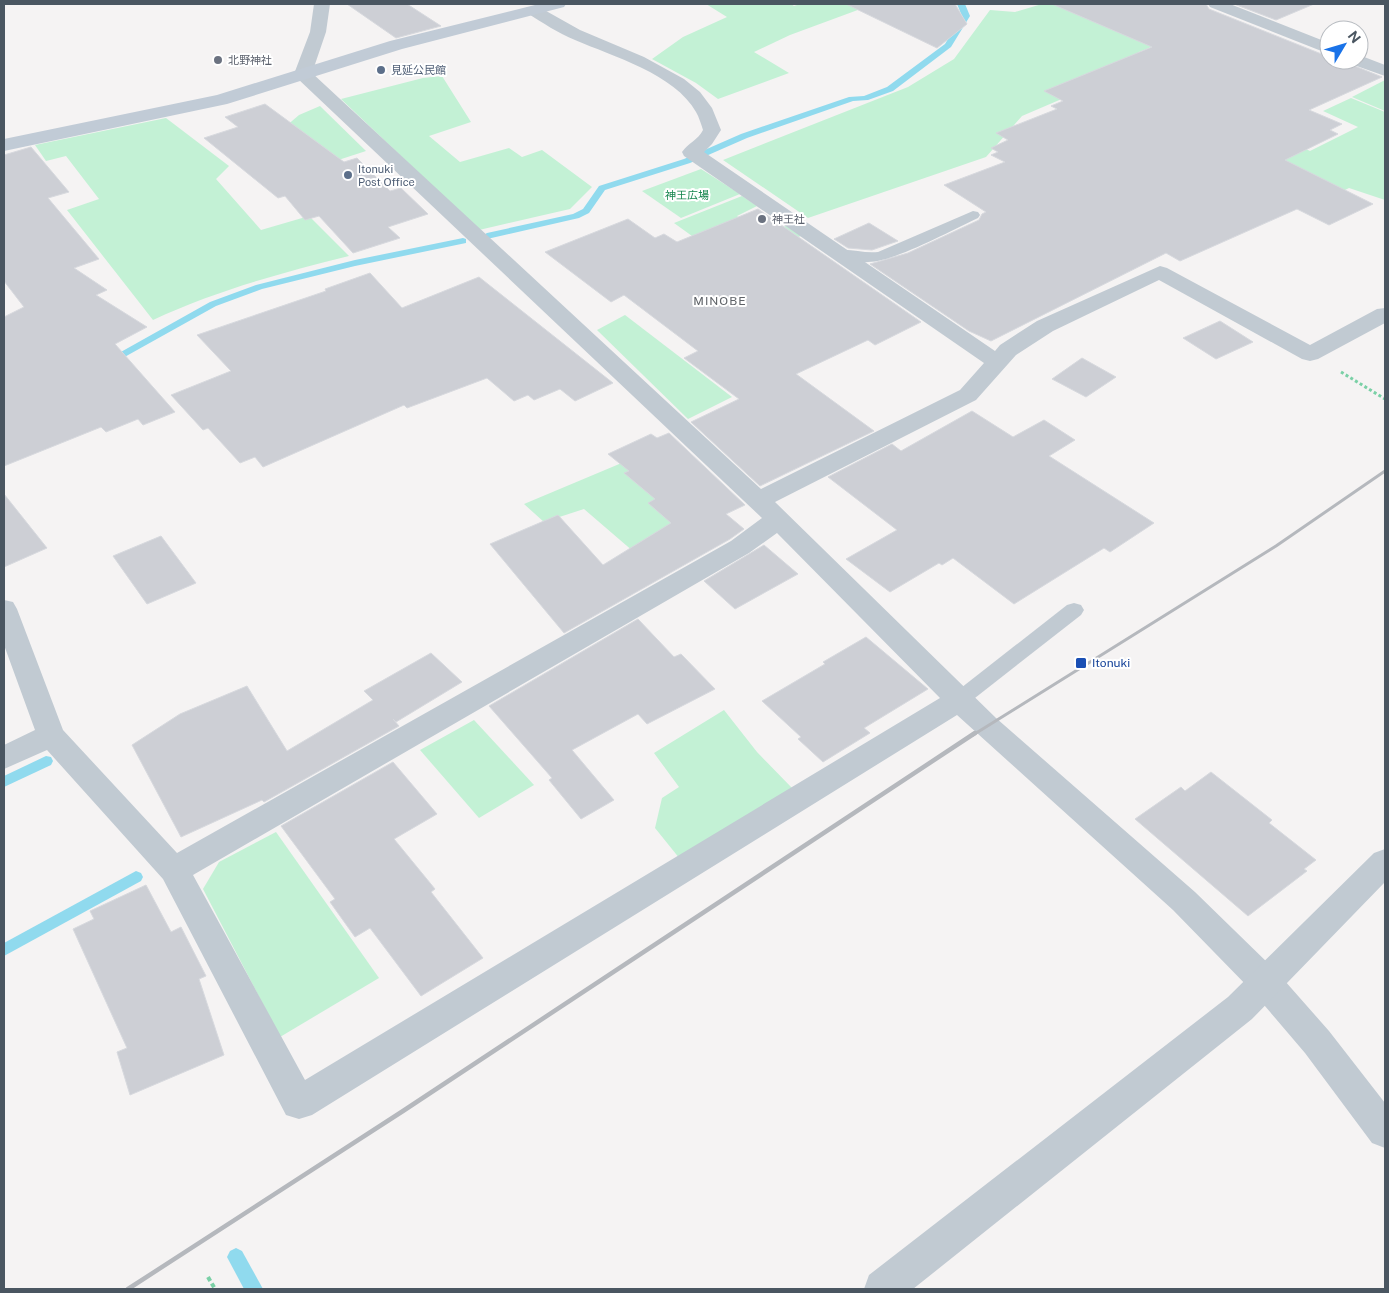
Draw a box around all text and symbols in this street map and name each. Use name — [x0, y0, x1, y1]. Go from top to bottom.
north arrow — [1319, 20, 1369, 70]
text: N — [1345, 28, 1364, 46]
marker: 北野神社 — [212, 54, 224, 66]
place label: 北野神社 — [228, 54, 272, 66]
marker: 見延公民館 — [375, 64, 387, 76]
place label: 見延公民館 — [391, 64, 446, 76]
place label: Itonuki Post Office — [358, 163, 415, 188]
marker: Itonuki Post Office — [342, 169, 354, 181]
park label: 神王広場 — [665, 189, 709, 201]
marker: 神王社 — [756, 213, 768, 225]
place label: 神王社 — [772, 213, 805, 225]
district label: MINOBE — [693, 294, 747, 308]
marker: Itonuki — [1074, 656, 1088, 670]
place label: Itonuki — [1092, 656, 1130, 670]

